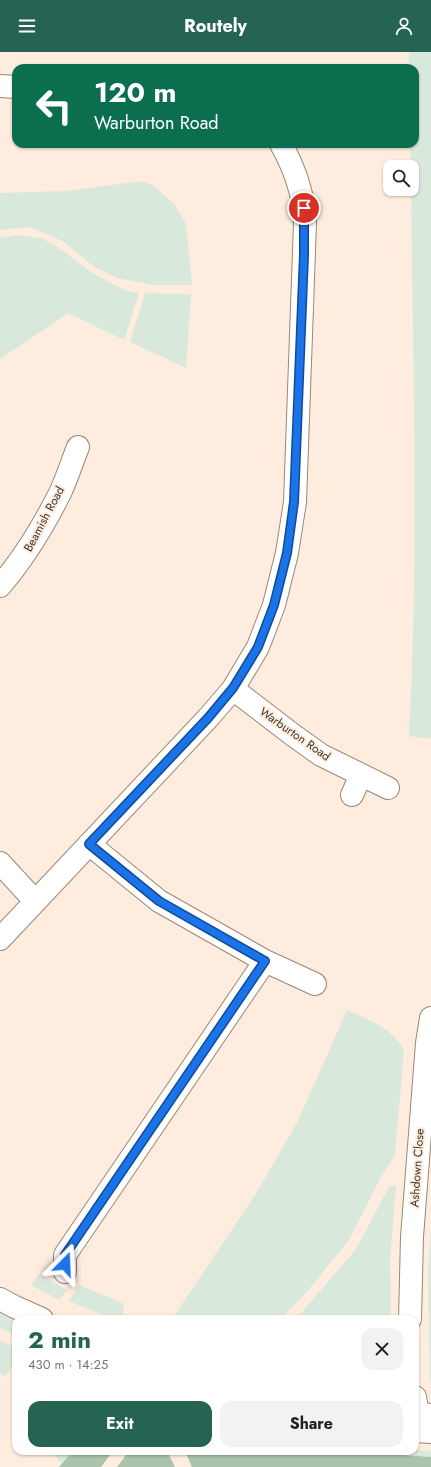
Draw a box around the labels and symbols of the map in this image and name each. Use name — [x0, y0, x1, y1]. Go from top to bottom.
pin — [287, 191, 321, 225]
street label: Beamish Road — [19, 483, 69, 555]
street label: Warburton Road — [256, 703, 334, 765]
street label: Ashdown Close — [405, 1128, 429, 1208]
position arrow — [44, 1243, 86, 1285]

